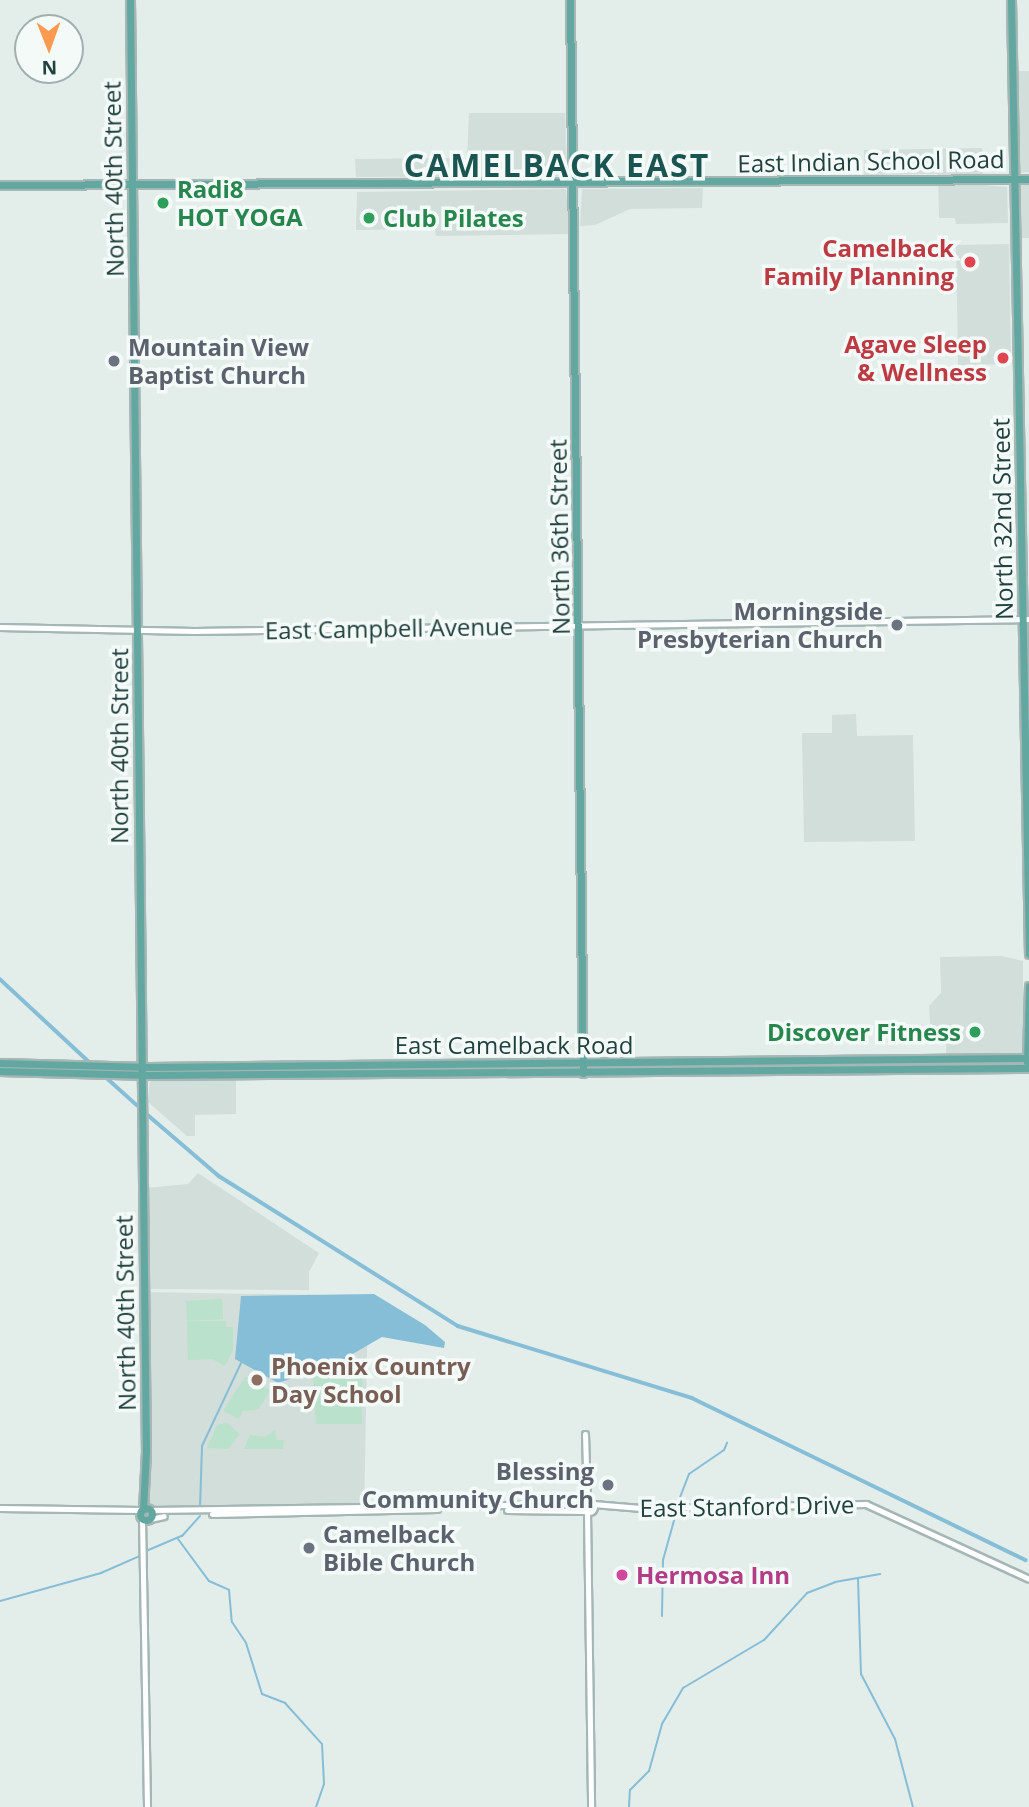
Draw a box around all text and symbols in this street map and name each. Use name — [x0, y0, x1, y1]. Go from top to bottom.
north arrow — [14, 14, 84, 84]
text: N — [41, 55, 57, 81]
street label: North 40th Street — [97, 81, 129, 277]
street label: East Indian School Road — [737, 144, 1005, 178]
district label: CAMELBACK EAST — [406, 146, 708, 184]
place label: Radi8 HOT YOGA — [177, 175, 303, 231]
marker: Radi8 HOT YOGA — [155, 195, 171, 211]
place label: Club Pilates — [383, 204, 524, 232]
marker: Club Pilates — [361, 210, 377, 226]
place label: Camelback Family Planning — [763, 234, 954, 290]
marker: Camelback Family Planning — [960, 252, 980, 272]
place label: Agave Sleep & Wellness — [844, 330, 987, 386]
place label: Mountain View Baptist Church — [128, 333, 309, 389]
marker: Agave Sleep & Wellness — [993, 348, 1013, 368]
marker: Mountain View Baptist Church — [106, 353, 122, 369]
street label: North 32nd Street — [986, 418, 1018, 620]
street label: North 36th Street — [543, 439, 575, 635]
place label: Morningside Presbyterian Church — [637, 597, 883, 653]
street label: East Campbell Avenue — [265, 611, 513, 645]
marker: Morningside Presbyterian Church — [889, 617, 905, 633]
street label: North 40th Street — [105, 648, 133, 844]
place label: Discover Fitness — [767, 1018, 961, 1046]
marker: Discover Fitness — [967, 1024, 983, 1040]
street label: East Camelback Road — [395, 1031, 633, 1059]
street label: North 40th Street — [109, 1215, 141, 1411]
place label: Phoenix Country Day School — [271, 1352, 471, 1408]
marker: Phoenix Country Day School — [249, 1372, 265, 1388]
place label: Blessing Community Church — [362, 1457, 594, 1513]
marker: Blessing Community Church — [600, 1477, 616, 1493]
street label: East Stanford Drive — [639, 1490, 855, 1522]
place label: Camelback Bible Church — [323, 1520, 475, 1576]
marker: Camelback Bible Church — [301, 1540, 317, 1556]
place label: Hermosa Inn — [636, 1561, 790, 1589]
marker: Hermosa Inn — [614, 1567, 630, 1583]

